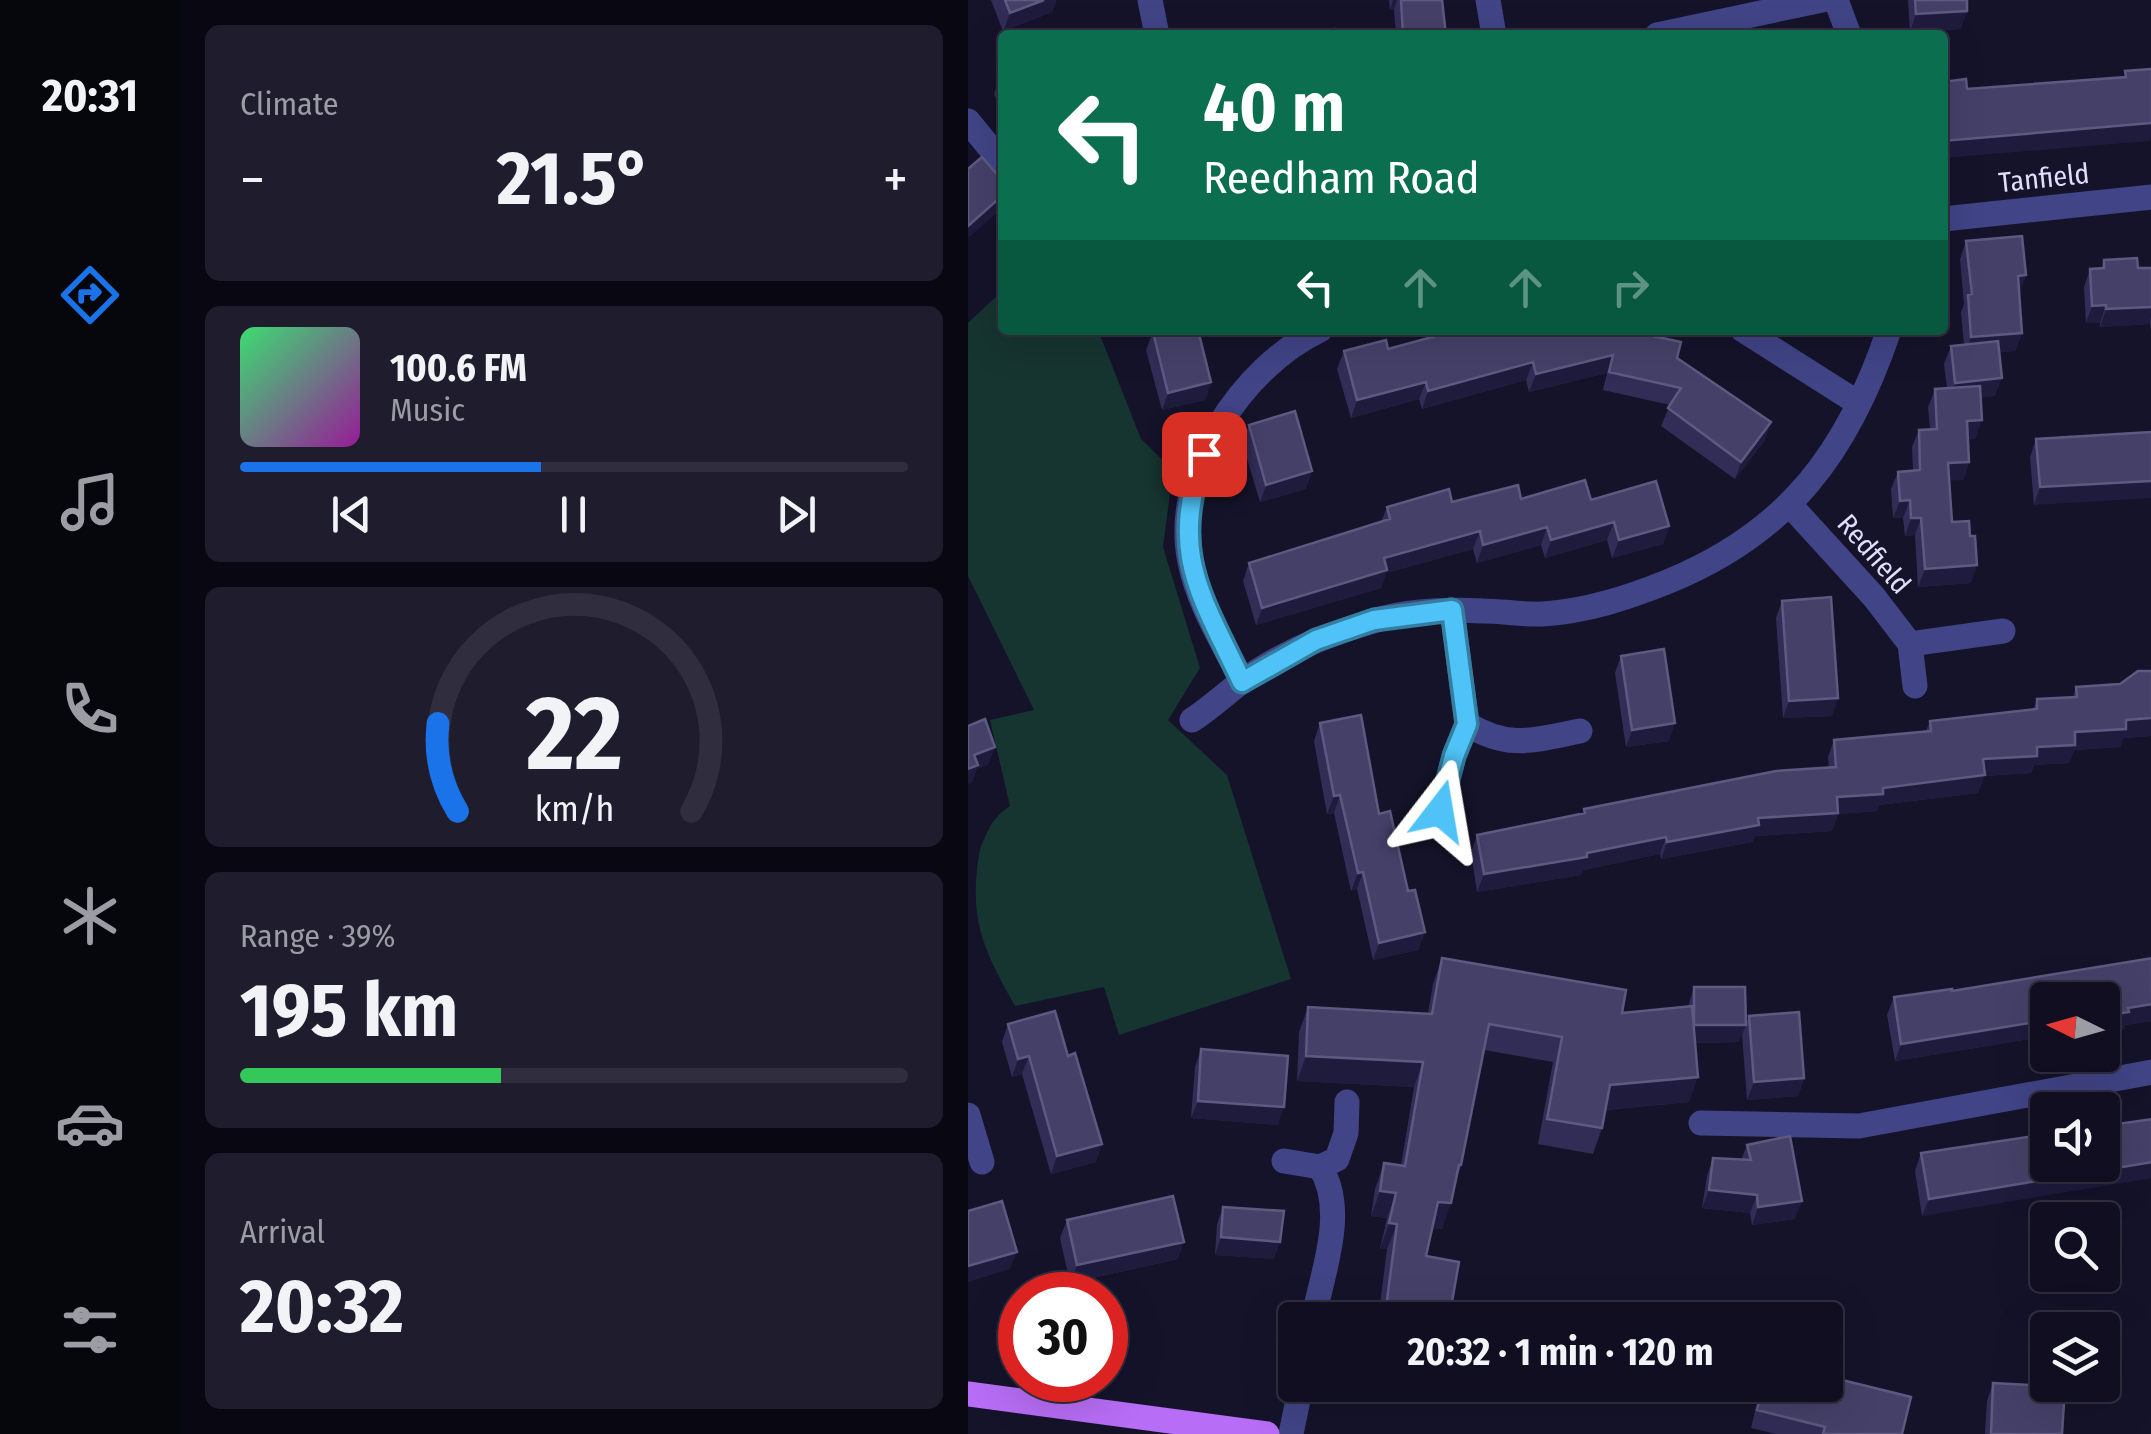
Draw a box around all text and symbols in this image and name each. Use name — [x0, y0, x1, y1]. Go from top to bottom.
text: 40 m — [1203, 66, 1345, 150]
text: 20:31 — [42, 69, 138, 123]
icon: left — [1038, 70, 1168, 200]
text: Climate — [240, 85, 339, 123]
text: 21.5° — [497, 134, 651, 224]
text: − — [240, 147, 265, 213]
text: + — [883, 147, 908, 213]
text: Reedham Road — [1203, 151, 1480, 205]
street label: Tanfield — [1997, 157, 2091, 199]
icon: directions — [55, 260, 125, 330]
icon: left — [1288, 260, 1343, 315]
icon: ahead — [1393, 260, 1448, 315]
icon: ahead — [1498, 260, 1553, 315]
icon: right — [1603, 260, 1658, 315]
text: 100.6 FM — [390, 345, 527, 391]
text: Music — [390, 391, 465, 429]
pin — [1162, 412, 1247, 497]
icon: arrive — [1177, 427, 1232, 482]
icon: music — [55, 467, 125, 537]
icon: previous — [324, 487, 379, 542]
icon: pause — [546, 487, 601, 542]
icon: next — [769, 487, 824, 542]
street label: Redfield — [1831, 508, 1917, 600]
text: 22 — [525, 672, 622, 797]
icon: phone — [55, 674, 125, 744]
position arrow — [1388, 759, 1492, 863]
text: km/h — [534, 788, 614, 830]
icon: climate — [55, 881, 125, 951]
text: Range · 39% — [240, 917, 395, 955]
text: 195 km — [240, 966, 458, 1056]
north arrow — [2030, 982, 2120, 1072]
map controls — [2030, 982, 2120, 1402]
icon: car — [55, 1088, 125, 1158]
button: sound — [2030, 1092, 2120, 1182]
button: search — [2030, 1202, 2120, 1292]
text: Arrival — [240, 1213, 325, 1251]
text: 20:32 — [240, 1262, 404, 1352]
speed limit sign: 30 — [998, 1272, 1128, 1402]
icon: filters — [55, 1295, 125, 1365]
button: layers — [2030, 1312, 2120, 1402]
text: 20:32 · 1 min · 120 m — [1408, 1329, 1713, 1375]

